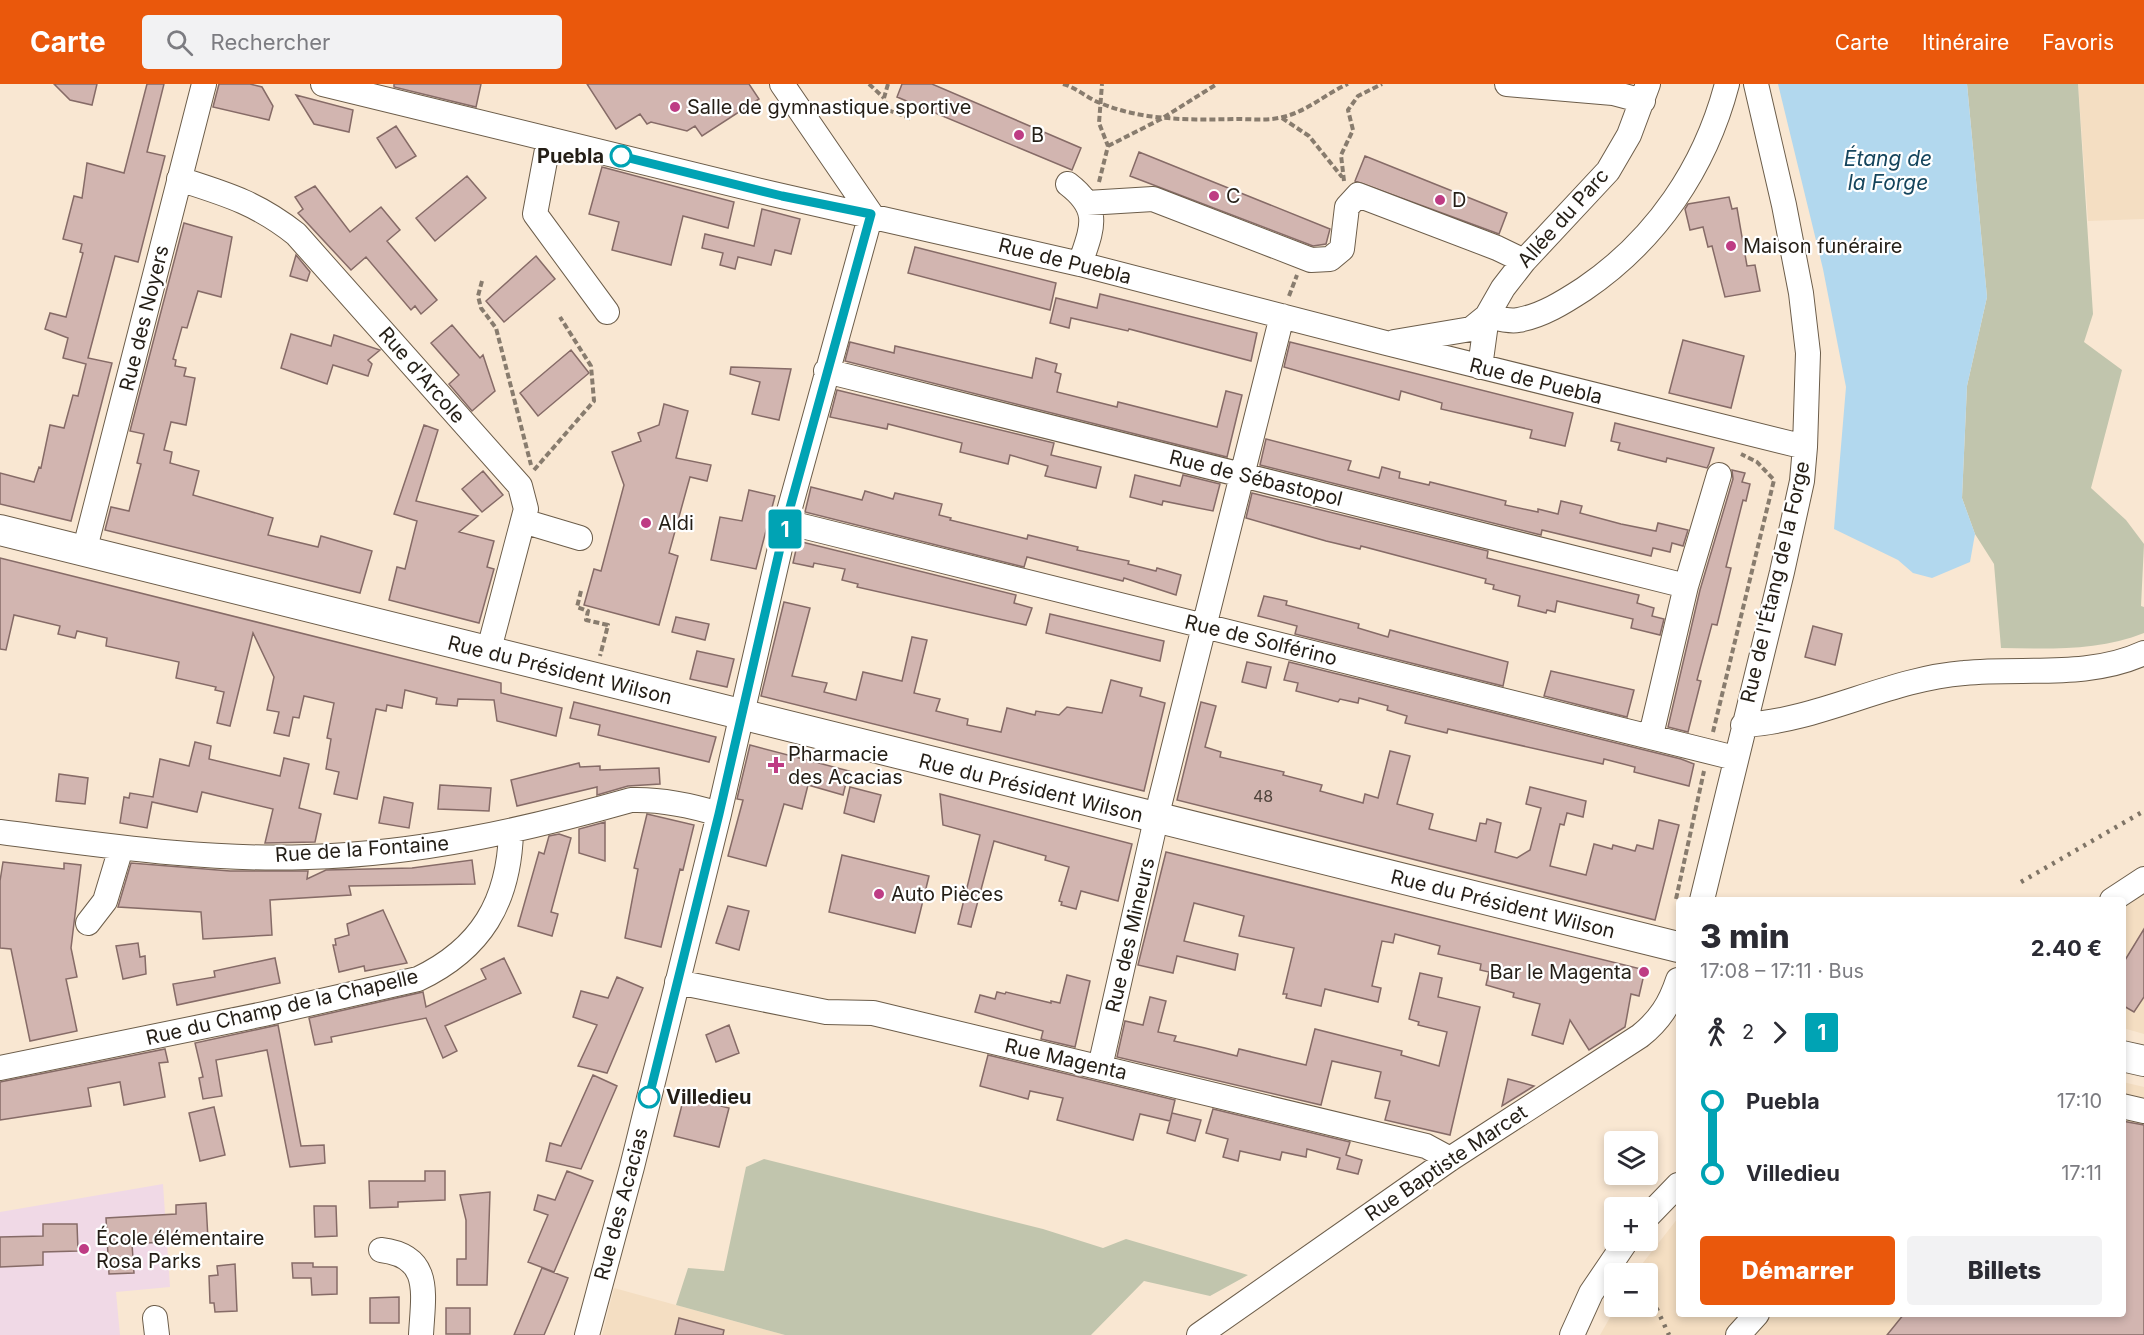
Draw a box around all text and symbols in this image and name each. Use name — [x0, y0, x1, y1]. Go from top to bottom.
search box — [142, 15, 562, 69]
text: Carte — [30, 25, 106, 59]
icon: search — [163, 26, 196, 59]
text: Rechercher — [211, 29, 330, 55]
text: Carte — [1835, 30, 1889, 55]
text: Itinéraire — [1922, 30, 2009, 55]
text: Favoris — [2042, 30, 2114, 55]
place label: Salle de gymnastique sportive — [687, 95, 971, 119]
marker: Salle de gymnastique sportive — [668, 100, 682, 114]
place label: B — [1031, 123, 1044, 147]
marker: B — [1012, 128, 1026, 142]
place label: Puebla — [537, 144, 604, 168]
marker: Puebla — [610, 145, 632, 167]
water label: Étang de la Forge — [1844, 145, 1932, 195]
street label: Allée du Parc — [1512, 164, 1614, 272]
place label: C — [1226, 184, 1241, 208]
place label: D — [1452, 188, 1466, 212]
marker: C — [1207, 189, 1221, 203]
marker: D — [1433, 193, 1447, 207]
street label: Rue de Puebla — [996, 233, 1134, 289]
place label: Maison funéraire — [1743, 234, 1902, 258]
marker: Maison funéraire — [1724, 239, 1738, 253]
street label: Rue des Noyers — [114, 243, 174, 393]
street label: Rue d'Arcole — [374, 322, 470, 428]
street label: Rue de Puebla — [1467, 353, 1605, 409]
street label: Rue de Sébastopol — [1167, 445, 1345, 511]
street label: Rue de l'Étang de la Forge — [1735, 459, 1815, 705]
line badge: 1 — [766, 510, 804, 548]
place label: Aldi — [658, 511, 694, 535]
marker: Aldi — [639, 516, 653, 530]
text: 1 — [780, 517, 790, 542]
street label: Rue de Solférino — [1182, 609, 1340, 671]
street label: Rue du Président Wilson — [445, 630, 675, 710]
place label: Pharmacie des Acacias — [788, 742, 903, 789]
street label: Rue du Président Wilson — [916, 748, 1146, 828]
marker: Pharmacie des Acacias — [769, 758, 783, 772]
house number: 48 — [1253, 786, 1273, 806]
street label: Rue de la Fontaine — [274, 831, 450, 867]
street label: Rue des Mineurs — [1100, 855, 1160, 1015]
street label: Rue du Président Wilson — [1388, 864, 1618, 944]
place label: Auto Pièces — [891, 882, 1004, 906]
marker: Auto Pièces — [872, 887, 886, 901]
text: 3 min — [1700, 916, 1790, 956]
text: 2.40 € — [2031, 935, 2102, 961]
text: 17:08 – 17:11 · Bus — [1700, 959, 1864, 983]
place label: Bar le Magenta — [1489, 960, 1632, 984]
street label: Rue du Champ de la Chapelle — [143, 964, 421, 1050]
marker: Bar le Magenta — [1637, 965, 1651, 979]
icon: walk — [1700, 1016, 1733, 1049]
icon: forward — [1763, 1016, 1796, 1049]
text: 2 — [1742, 1020, 1754, 1044]
text: 1 — [1817, 1020, 1826, 1045]
street label: Rue Magenta — [1002, 1033, 1130, 1085]
place label: Villedieu — [666, 1085, 752, 1109]
marker: Villedieu — [638, 1086, 660, 1108]
text: Puebla — [1746, 1088, 1820, 1114]
text: 17:10 — [2057, 1089, 2102, 1113]
street label: Rue Baptiste Marcet — [1360, 1100, 1532, 1226]
street label: Rue des Acacias — [589, 1125, 653, 1283]
map controls — [1604, 1131, 1658, 1317]
button: layers — [1604, 1131, 1658, 1185]
text: Villedieu — [1746, 1160, 1840, 1186]
text: 17:11 — [2061, 1161, 2102, 1185]
button: + — [1604, 1197, 1658, 1251]
place label: École élémentaire Rosa Parks — [96, 1225, 264, 1273]
button: Démarrer — [1700, 1236, 1895, 1305]
button: Billets — [1907, 1236, 2102, 1305]
marker: École élémentaire Rosa Parks — [77, 1242, 91, 1256]
button: − — [1604, 1263, 1658, 1317]

